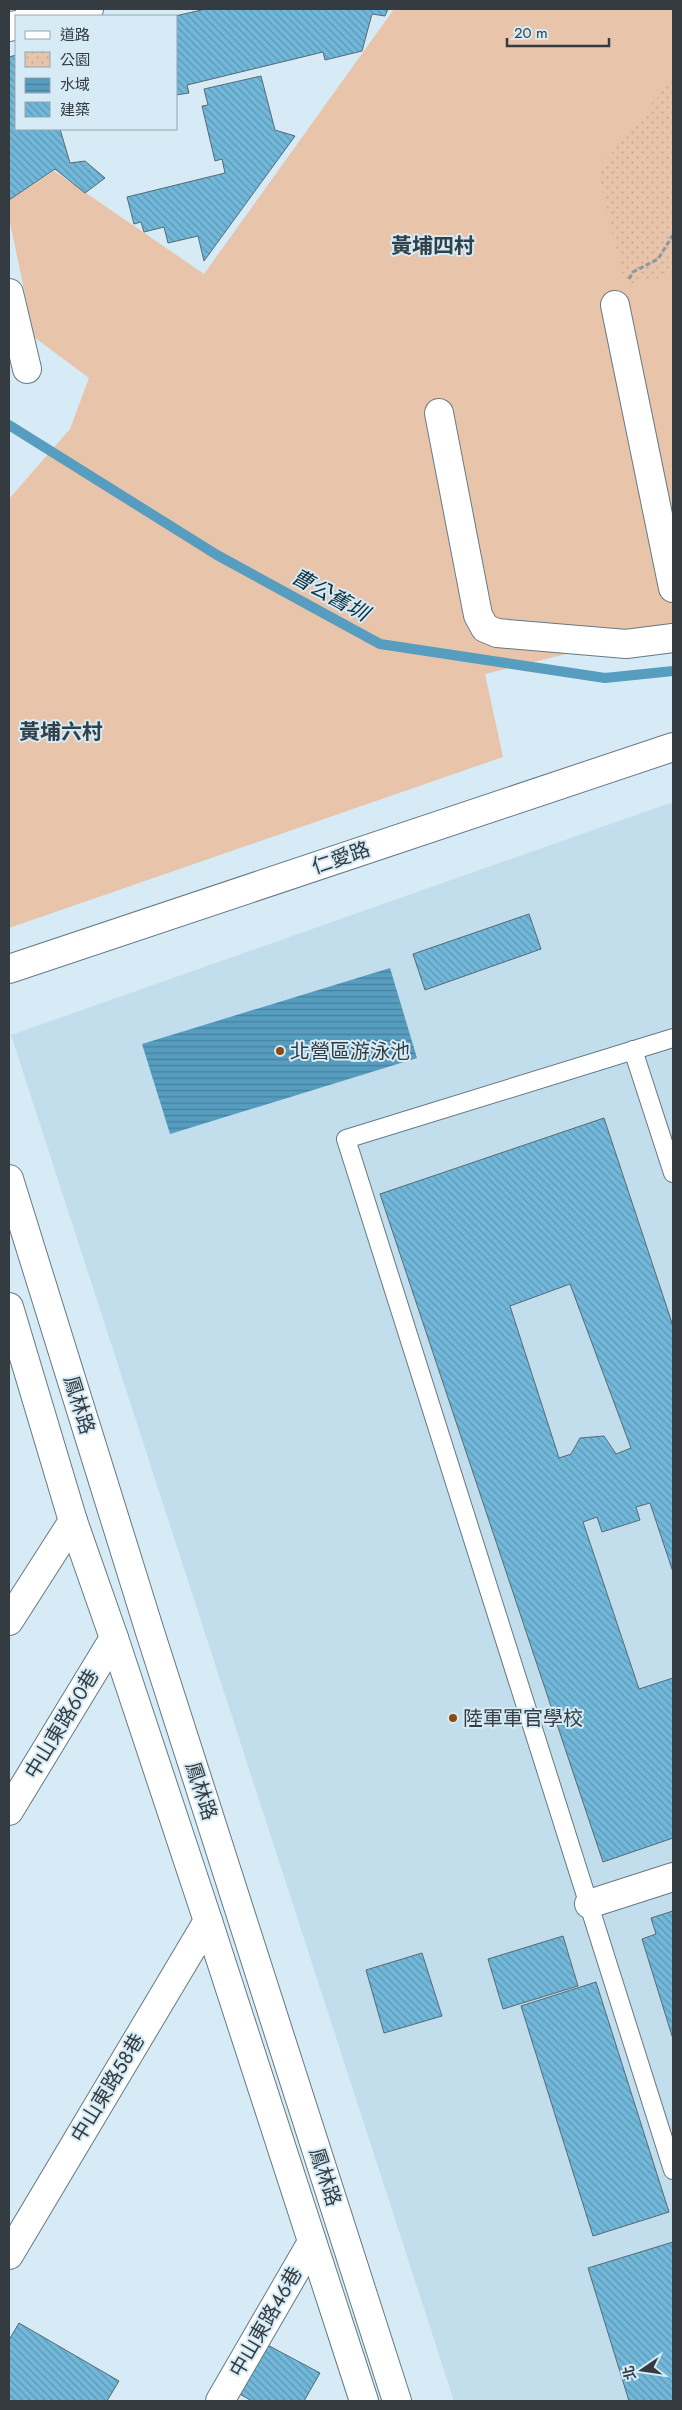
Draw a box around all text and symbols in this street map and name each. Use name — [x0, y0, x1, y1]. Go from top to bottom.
legend — [15, 15, 178, 130]
scale bar — [507, 15, 610, 47]
text: 20 m — [514, 22, 548, 44]
text: 道路 — [60, 24, 90, 46]
text: 公園 — [60, 49, 90, 71]
text: 水域 — [60, 74, 90, 96]
text: 建築 — [60, 99, 90, 121]
district label: 黃埔四村 — [391, 231, 475, 261]
water label: 曹公舊圳 — [286, 562, 377, 630]
district label: 黃埔六村 — [19, 717, 103, 747]
street label: 仁愛路 — [308, 835, 374, 881]
place label: 北營區游泳池 — [290, 1037, 410, 1066]
marker: 北營區游泳池 — [274, 1045, 286, 1057]
street label: 鳳林路 — [56, 1372, 102, 1438]
street label: 中山東路60巷 — [18, 1664, 106, 1784]
place label: 陸軍軍官學校 — [463, 1704, 583, 1733]
marker: 陸軍軍官學校 — [447, 1712, 459, 1724]
street label: 鳳林路 — [178, 1758, 224, 1824]
street label: 中山東路58巷 — [64, 2028, 152, 2148]
street label: 鳳林路 — [302, 2144, 348, 2210]
street label: 中山東路46巷 — [223, 2261, 309, 2383]
north arrow — [617, 2345, 667, 2395]
text: 北 — [618, 2364, 641, 2382]

